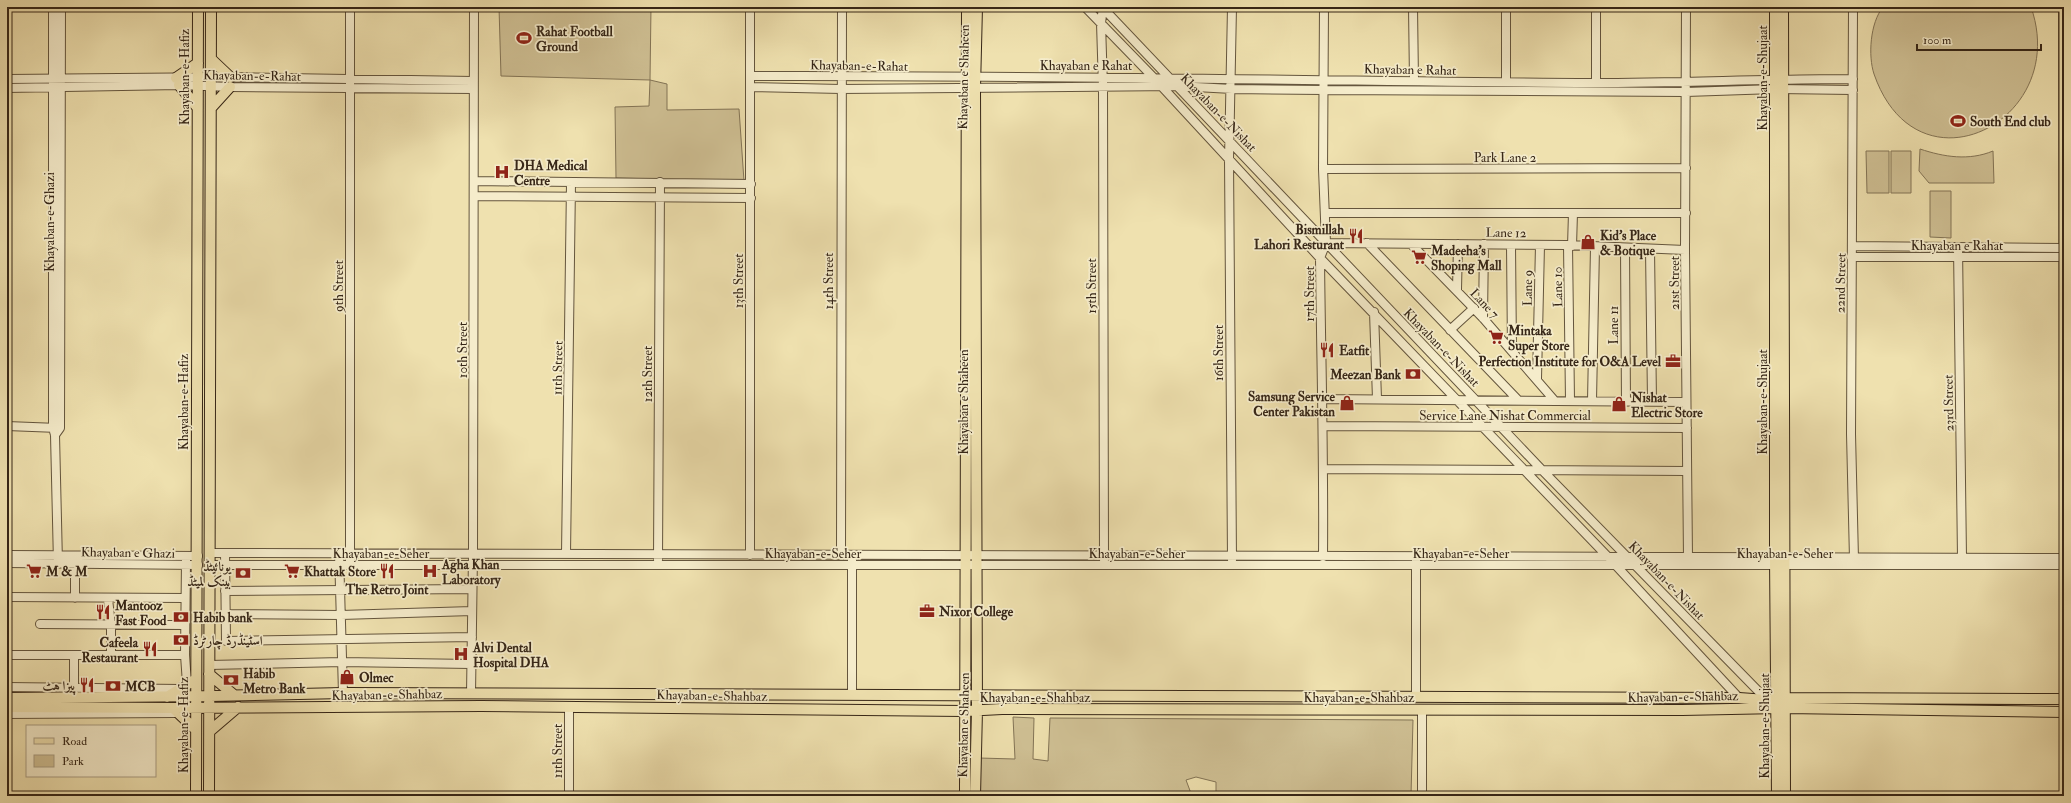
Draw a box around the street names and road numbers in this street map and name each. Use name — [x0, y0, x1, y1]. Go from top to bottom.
street label: Khayaban e Shaheen — [955, 24, 974, 130]
street label: Khayaban-e-Shujaat — [1755, 25, 1772, 131]
street label: Khayaban-e-Hafiz — [177, 28, 194, 125]
street label: Khayaban-e-Rahat — [810, 57, 908, 76]
street label: Khayaban e Rahat — [1040, 58, 1132, 75]
street label: Khayaban e Rahat — [1364, 61, 1456, 80]
street label: Khayaban-e-Rahat — [203, 67, 301, 86]
street label: Khayaban-e-Nishat — [1176, 70, 1260, 156]
street label: Park Lane 2 — [1474, 150, 1537, 166]
street label: Khayaban-e-Ghazi — [42, 172, 59, 272]
street label: Lane 12 — [1485, 225, 1527, 241]
street label: Khayaban e Rahat — [1911, 238, 2003, 255]
street label: 14th Street — [821, 253, 837, 309]
street label: 22nd Street — [1832, 253, 1850, 313]
street label: 13th Street — [731, 254, 747, 308]
street label: 21st Street — [1667, 256, 1683, 310]
street label: 15th Street — [1084, 258, 1100, 314]
street label: 9th Street — [331, 260, 347, 313]
street label: 17th Street — [1302, 266, 1318, 322]
street label: Lane 10 — [1550, 266, 1566, 308]
street label: Lane 9 — [1520, 270, 1536, 306]
street label: Lane 7 — [1466, 285, 1502, 322]
street label: Khayaban-e-Nishat — [1399, 305, 1483, 391]
street label: Lane 11 — [1606, 305, 1622, 344]
street label: 10th Street — [455, 322, 471, 378]
street label: 16th Street — [1211, 325, 1227, 381]
street label: 11th Street — [550, 341, 566, 395]
street label: 12th Street — [640, 346, 656, 402]
street label: Khayaban e Shaheen — [956, 349, 973, 455]
street label: Khayaban-e-Shujaat — [1755, 349, 1772, 455]
street label: Khayaban-e-Hafiz — [176, 353, 193, 450]
street label: 23rd Street — [1941, 374, 1957, 432]
street label: Service Lane Nishat Commercial — [1419, 408, 1592, 424]
street label: Khayaban-e-Nishat — [1624, 538, 1708, 624]
street label: Khayaban e Ghazi — [81, 544, 176, 563]
street label: Khayaban-e-Seher — [333, 546, 430, 563]
street label: Khayaban-e-Seher — [765, 546, 862, 563]
street label: Khayaban-e-Seher — [1089, 546, 1186, 563]
street label: Khayaban-e-Seher — [1413, 546, 1510, 563]
street label: Khayaban-e-Seher — [1737, 546, 1834, 563]
street label: Khayaban e Shaheen — [955, 672, 974, 778]
street label: Khayaban-e-Shujaat — [1757, 673, 1774, 779]
street label: Khayaban-e-Hafiz — [176, 676, 193, 773]
street label: Khayaban-e-Shahbaz — [331, 686, 443, 705]
street label: Khayaban-e-Shahbaz — [656, 687, 768, 706]
street label: Khayaban-e-Shahbaz — [1627, 688, 1739, 707]
street label: Khayaban-e-Shahbaz — [979, 690, 1091, 707]
street label: Khayaban-e-Shahbaz — [1303, 690, 1415, 707]
street label: 11th Street — [550, 724, 566, 778]

